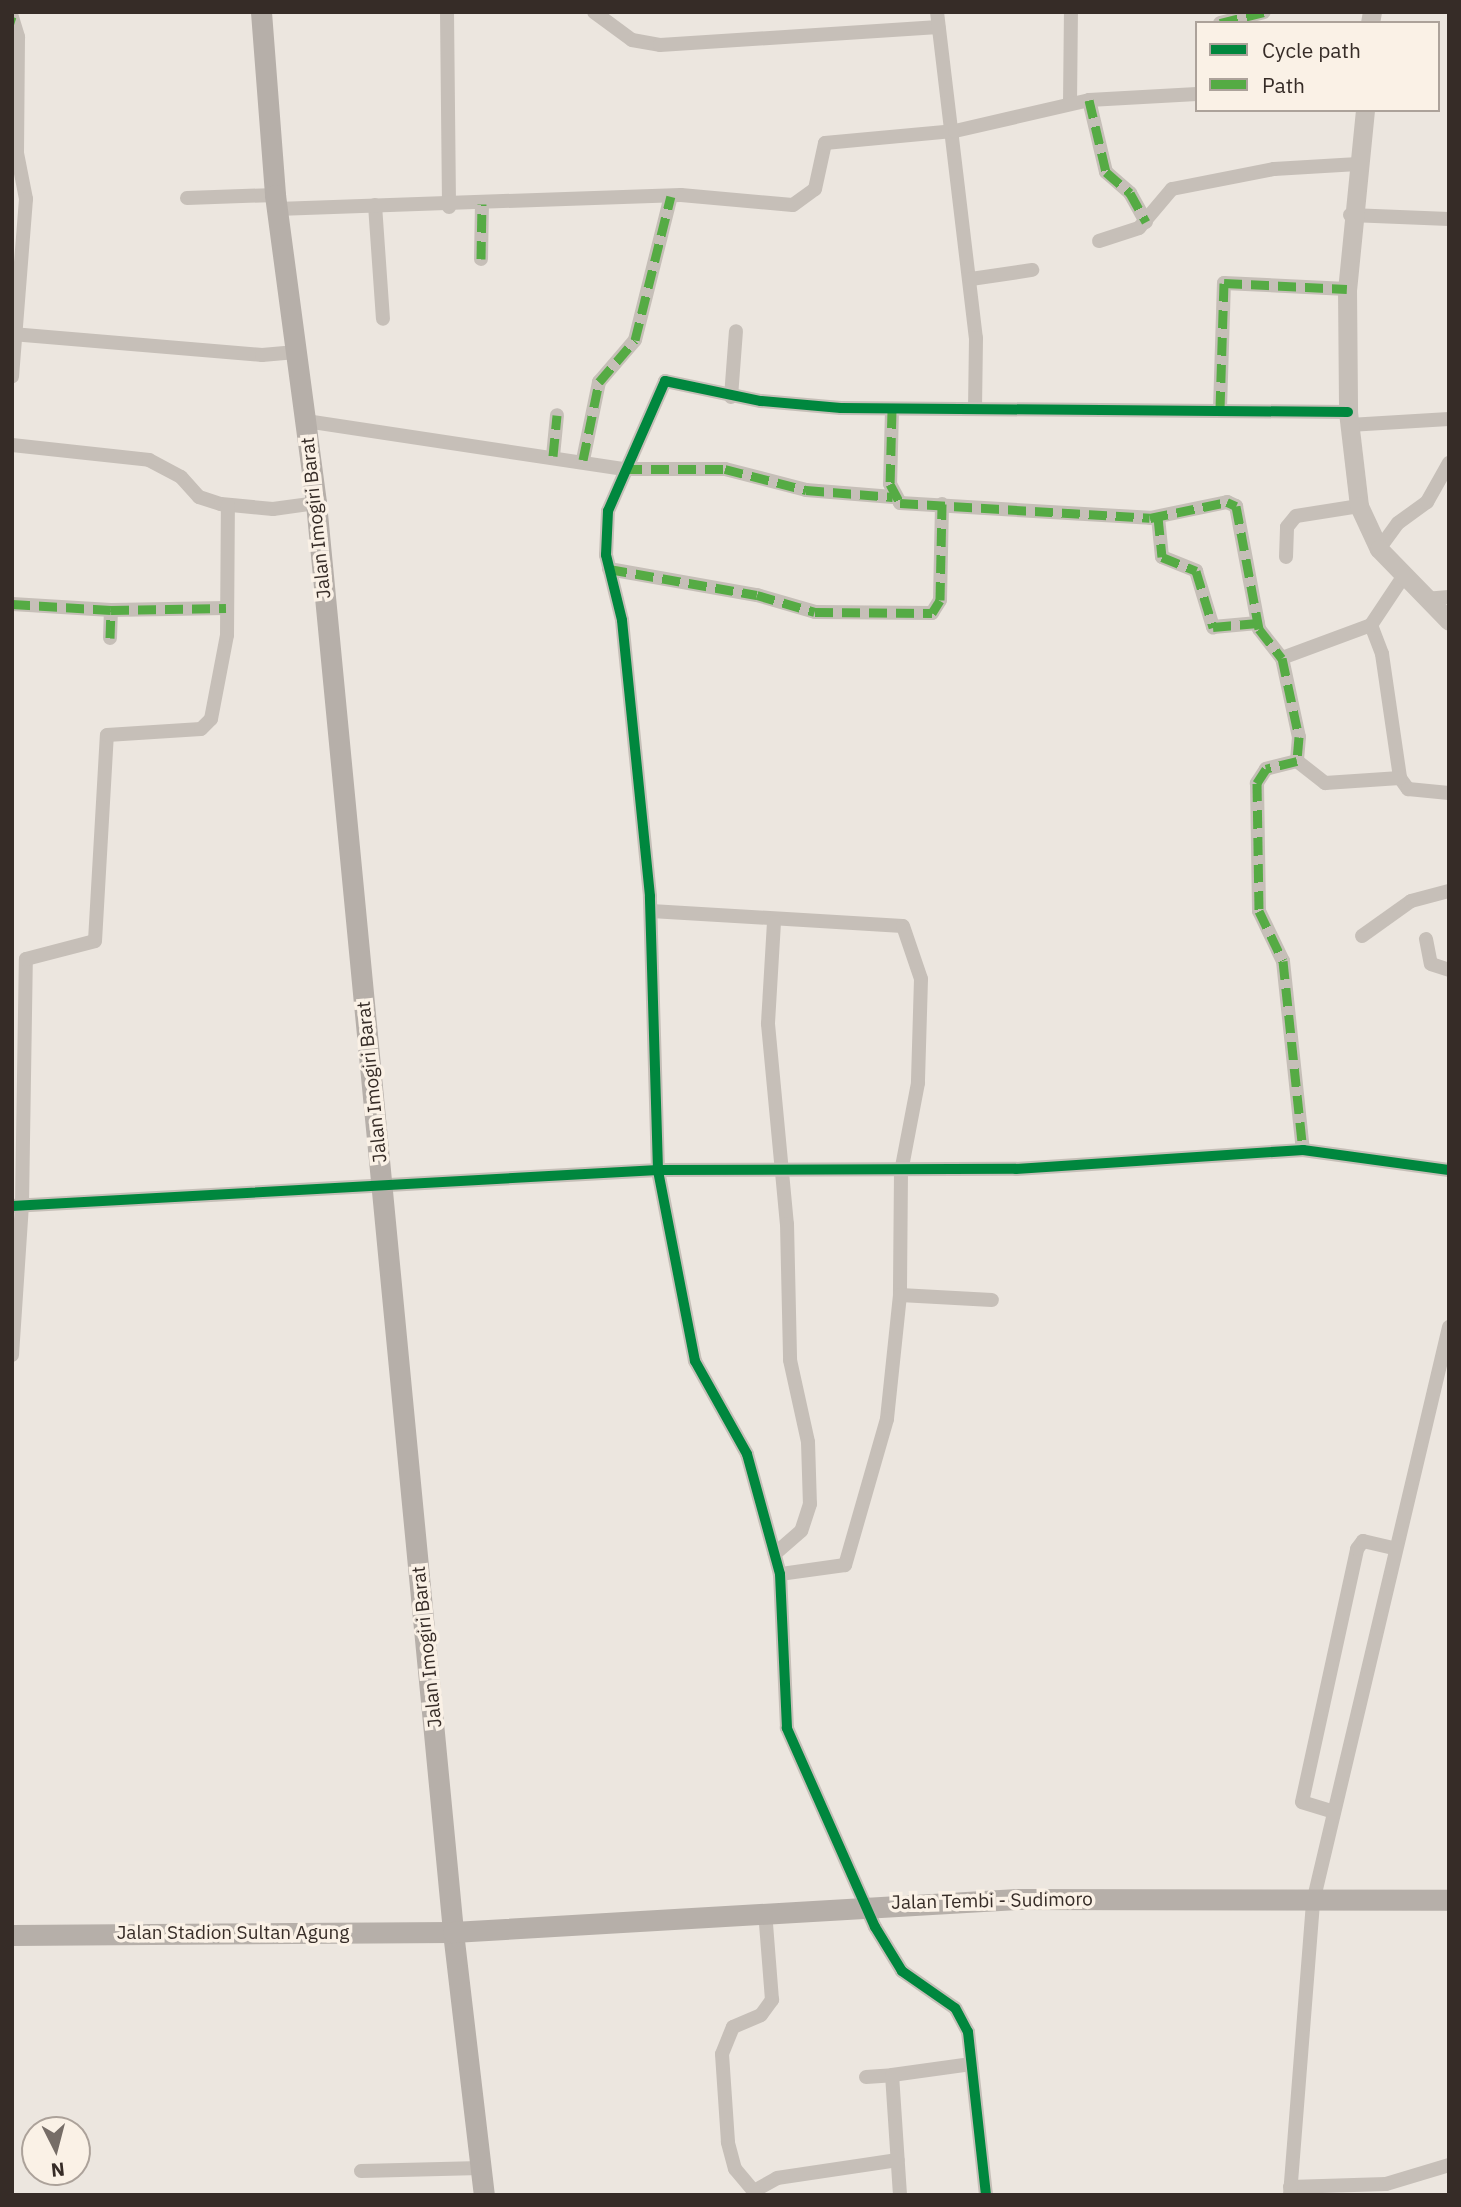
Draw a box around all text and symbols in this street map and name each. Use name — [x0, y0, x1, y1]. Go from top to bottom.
legend — [1195, 21, 1440, 112]
text: Cycle path — [1262, 36, 1361, 64]
text: Path — [1262, 71, 1305, 99]
street label: Jalan Imogiri Barat — [296, 436, 336, 600]
street label: Jalan Imogiri Barat — [352, 1000, 392, 1164]
street label: Jalan Imogiri Barat — [407, 1565, 447, 1729]
street label: Jalan Tembi - Sudimoro — [891, 1888, 1093, 1914]
street label: Jalan Stadion Sultan Agung — [117, 1922, 349, 1944]
north arrow — [21, 2116, 91, 2186]
text: N — [50, 2157, 66, 2183]

